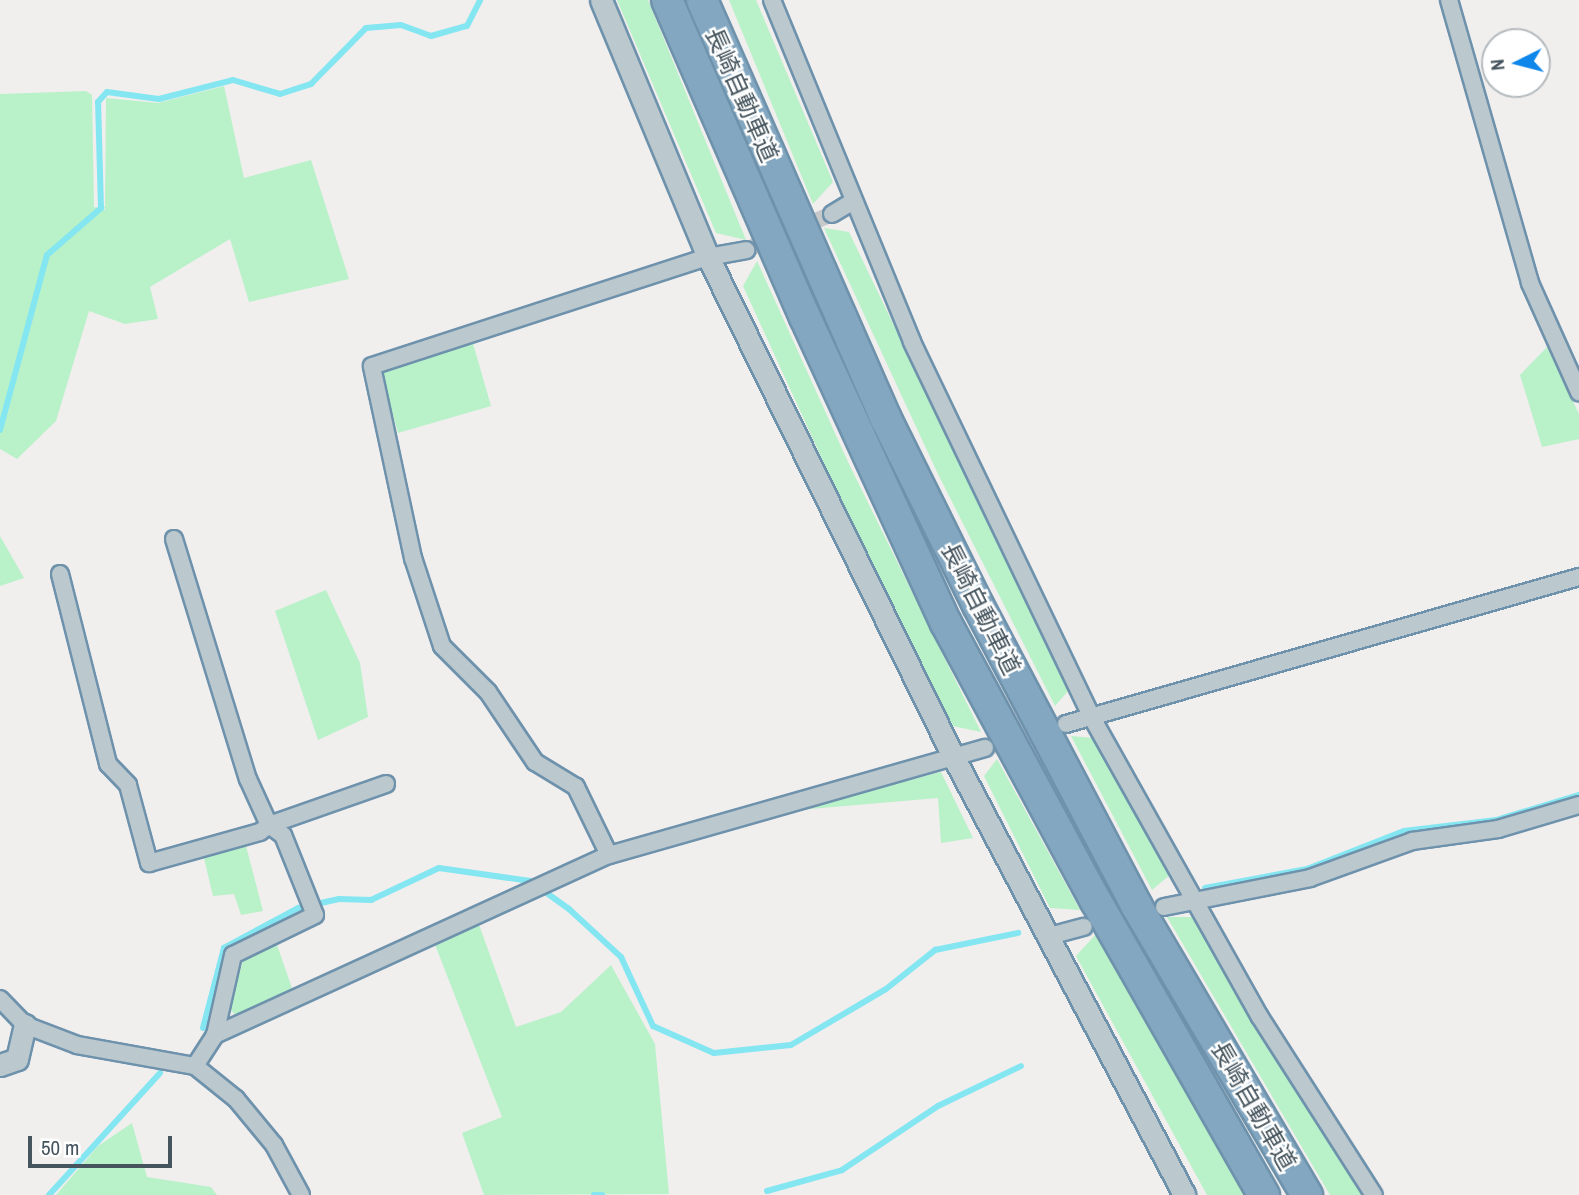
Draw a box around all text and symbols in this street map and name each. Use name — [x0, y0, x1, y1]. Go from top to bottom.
street label: 長崎自動車道 — [700, 23, 784, 167]
north arrow — [1481, 28, 1551, 98]
text: N — [1484, 58, 1511, 72]
street label: 長崎自動車道 — [935, 538, 1027, 680]
street label: 長崎自動車道 — [1206, 1036, 1302, 1176]
scale bar — [32, 1122, 175, 1166]
text: 50 m — [41, 1133, 79, 1162]

